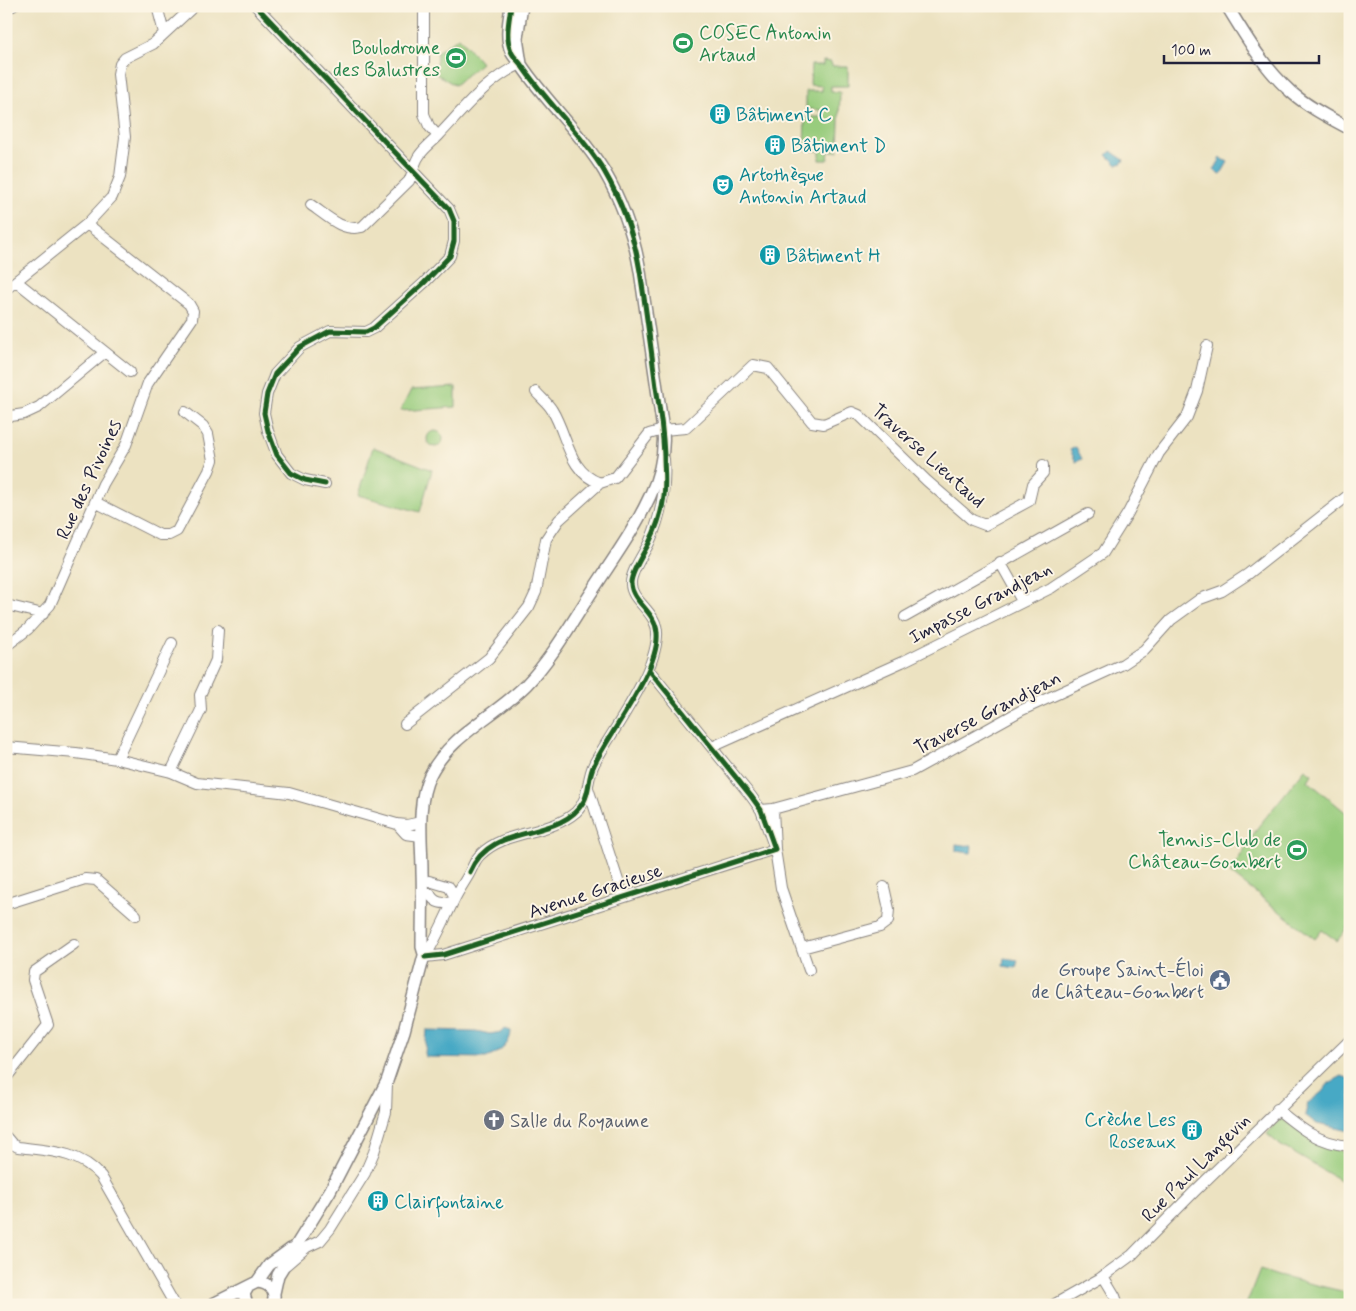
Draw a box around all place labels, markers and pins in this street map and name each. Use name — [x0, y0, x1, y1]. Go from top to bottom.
place label: COSEC Antonin Artaud — [699, 21, 831, 68]
sports icon: COSEC Antonin Artaud — [671, 31, 695, 55]
place label: Boulodrome des Balustres — [333, 36, 440, 83]
sports icon: Boulodrome des Balustres — [444, 46, 468, 70]
building icon: Bâtiment C — [708, 102, 732, 126]
place label: Bâtiment C — [736, 103, 832, 128]
building icon: Bâtiment D — [763, 133, 787, 157]
place label: Bâtiment D — [791, 134, 886, 159]
place label: Artothèque Antonin Artaud — [739, 163, 867, 210]
theatre icon: Artothèque Antonin Artaud — [711, 173, 735, 197]
building icon: Bâtiment H — [758, 243, 782, 267]
place label: Bâtiment H — [786, 244, 881, 269]
place label: Tennis-Club de Château-Gombert — [1128, 828, 1281, 875]
sports icon: Tennis-Club de Château-Gombert — [1285, 838, 1309, 862]
place label: Groupe Saint-Éloi de Château-Gombert — [1032, 957, 1204, 1005]
public building icon: Groupe Saint-Éloi de Château-Gombert — [1208, 968, 1232, 992]
church icon: Salle du Royaume — [482, 1108, 506, 1132]
place label: Crèche Les Roseaux — [1084, 1108, 1176, 1155]
place label: Salle du Royaume — [510, 1109, 649, 1134]
building icon: Crèche Les Roseaux — [1180, 1118, 1204, 1142]
building icon: Clairfontaine — [366, 1189, 390, 1213]
place label: Clairfontaine — [394, 1190, 504, 1218]

